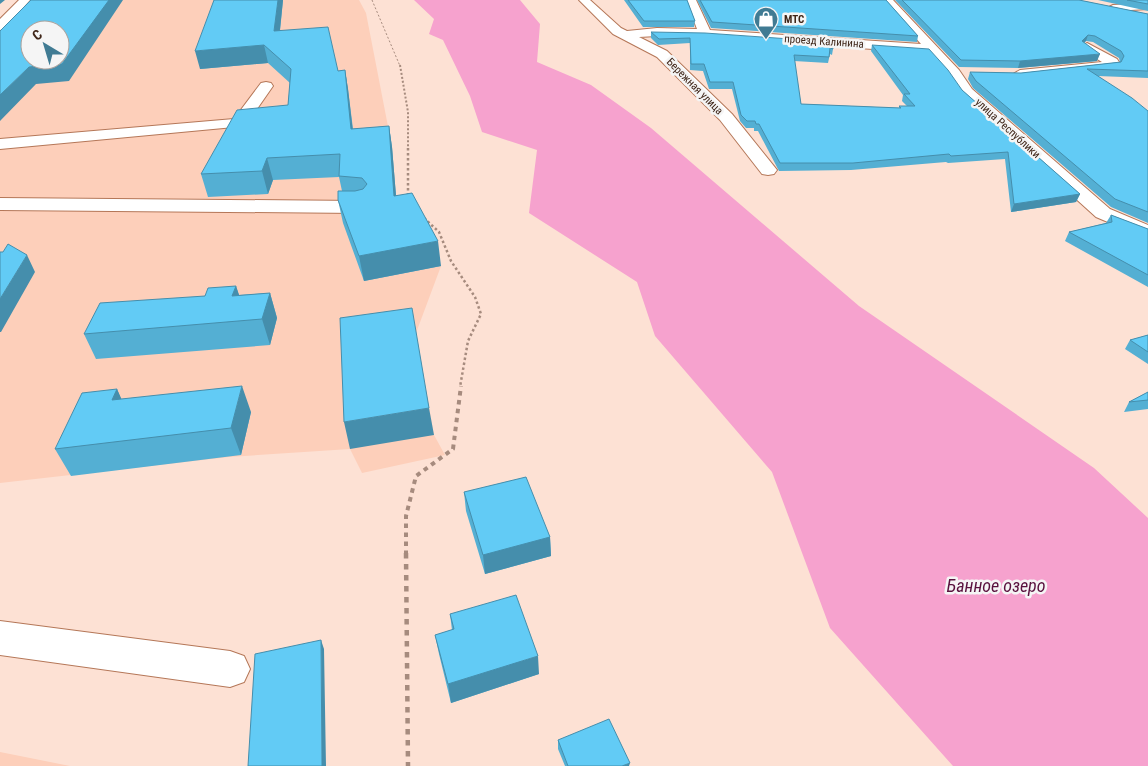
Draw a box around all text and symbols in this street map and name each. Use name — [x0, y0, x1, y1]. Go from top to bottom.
shop icon: МТС — [753, 6, 779, 40]
place label: МТС — [784, 13, 804, 26]
north arrow — [20, 20, 70, 70]
text: С — [29, 26, 45, 44]
street label: проезд Калинина — [784, 32, 864, 51]
street label: Бережная улица — [664, 55, 726, 117]
street label: улица Республики — [972, 96, 1043, 161]
water label: Банное озеро — [947, 575, 1046, 596]

